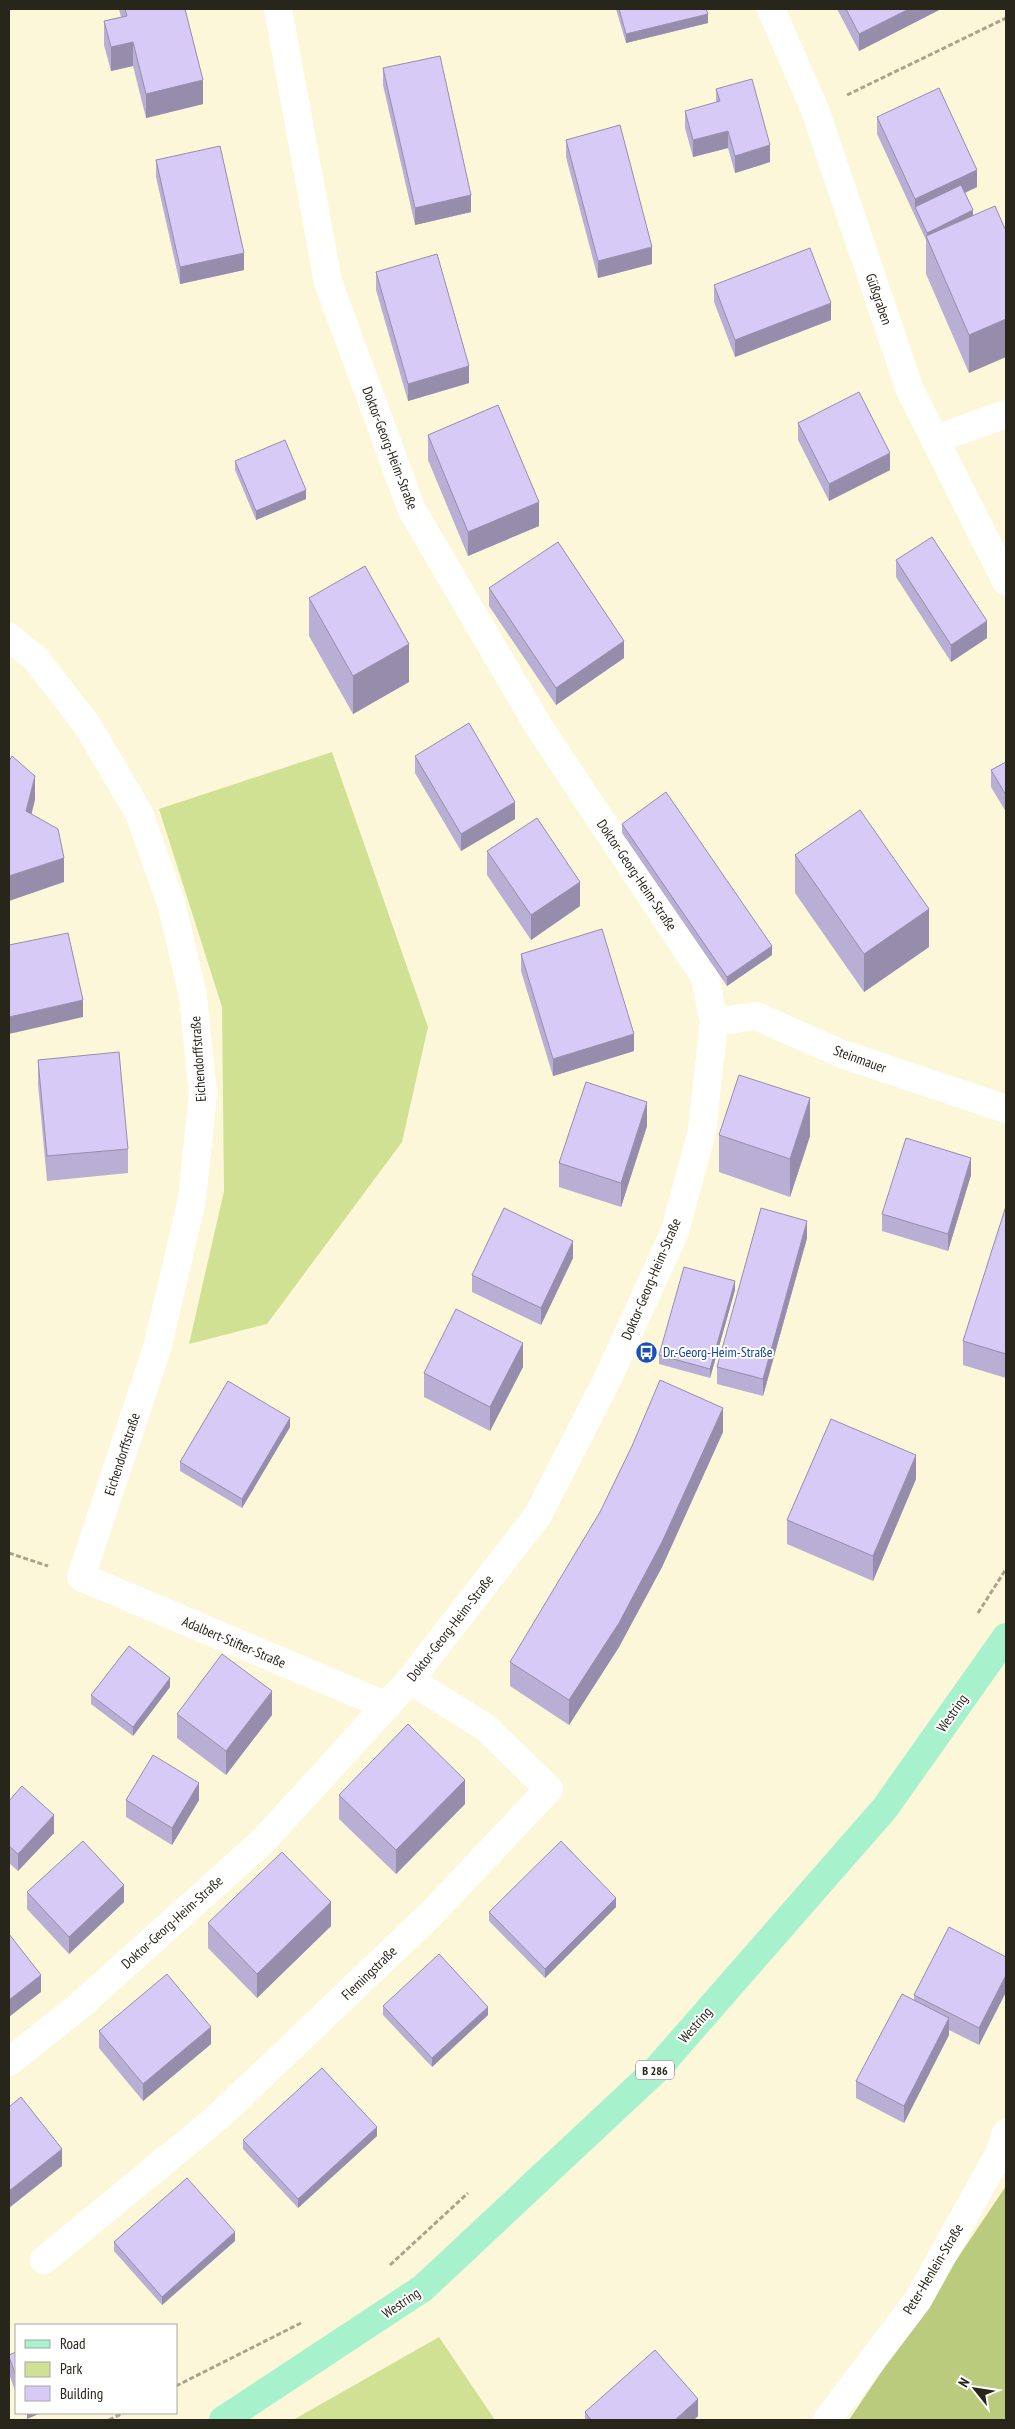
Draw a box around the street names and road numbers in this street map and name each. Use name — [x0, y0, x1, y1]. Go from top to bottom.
street label: Güßgraben — [862, 271, 896, 327]
street label: Doktor-Georg-Heim-Straße — [358, 384, 422, 512]
street label: Doktor-Georg-Heim-Straße — [593, 816, 681, 934]
street label: Eichendorffstraße — [186, 1015, 210, 1102]
street label: Steinmauer — [831, 1041, 889, 1077]
street label: Doktor-Georg-Heim-Straße — [617, 1215, 685, 1343]
street label: Eichendorffstraße — [100, 1410, 144, 1498]
street label: Doktor-Georg-Heim-Straße — [403, 1571, 497, 1685]
street label: Adalbert-Stifter-Straße — [179, 1612, 289, 1672]
street label: Westring — [932, 1690, 972, 1736]
street label: Doktor-Georg-Heim-Straße — [117, 1872, 227, 1972]
street label: Flemingstraße — [338, 1942, 401, 2004]
street label: Westring — [674, 2003, 716, 2047]
road number: B 286 — [636, 2060, 674, 2080]
street label: Peter-Henlein-Straße — [899, 2220, 967, 2318]
street label: Westring — [378, 2284, 424, 2322]

